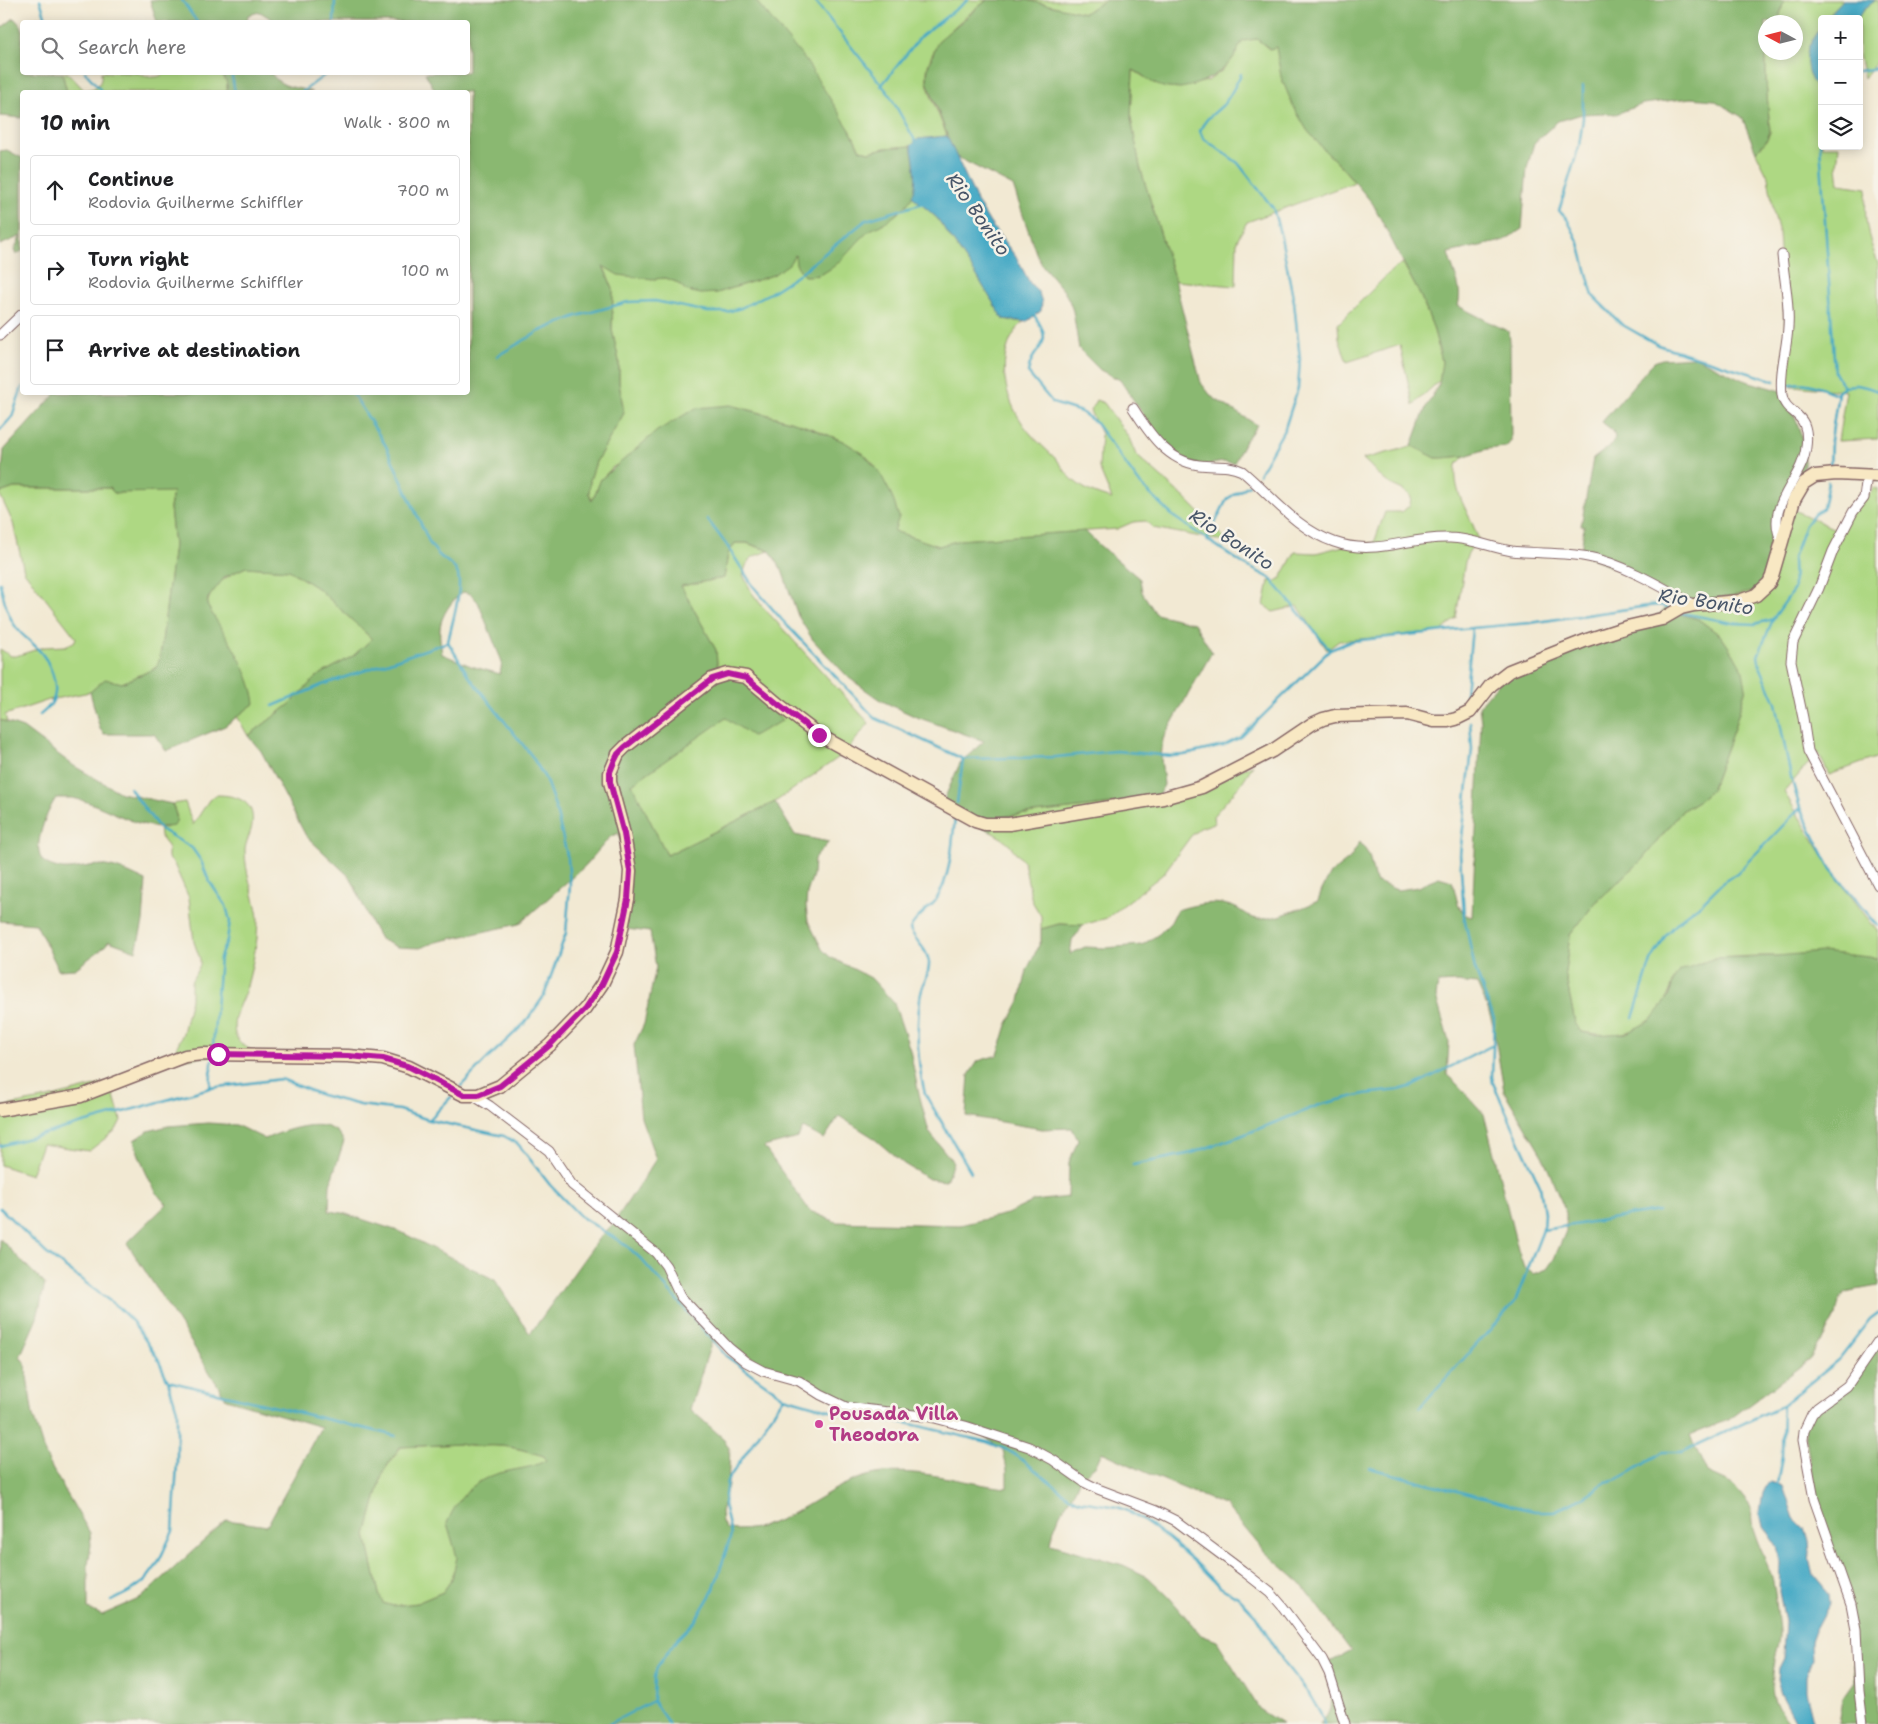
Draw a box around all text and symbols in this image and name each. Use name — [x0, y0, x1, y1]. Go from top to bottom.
north arrow — [1758, 15, 1803, 60]
map controls — [1818, 15, 1863, 150]
button: + — [1818, 15, 1863, 60]
search box — [20, 20, 470, 75]
icon: search — [38, 34, 66, 62]
text: Search here — [78, 35, 187, 60]
button: − — [1818, 60, 1863, 105]
button: layers — [1818, 105, 1863, 150]
text: 10 min — [40, 109, 110, 137]
text: Walk · 800 m — [344, 112, 450, 133]
text: Continue — [88, 167, 174, 192]
water label: Rio Bonito — [941, 168, 1016, 261]
icon: ahead — [41, 176, 69, 204]
text: 700 m — [397, 180, 449, 201]
text: Rodovia Guilherme Schiffler — [88, 192, 304, 213]
text: Turn right — [88, 247, 189, 272]
icon: right — [41, 256, 69, 284]
text: 100 m — [401, 260, 449, 281]
text: Rodovia Guilherme Schiffler — [88, 272, 304, 293]
icon: arrive — [41, 336, 69, 364]
text: Arrive at destination — [88, 338, 300, 363]
water label: Rio Bonito — [1185, 503, 1279, 576]
water label: Rio Bonito — [1657, 582, 1755, 621]
route end — [808, 724, 831, 747]
route start — [207, 1043, 230, 1066]
place label: Pousada Villa Theodora — [829, 1402, 959, 1447]
marker: Pousada Villa Theodora — [813, 1418, 825, 1430]

